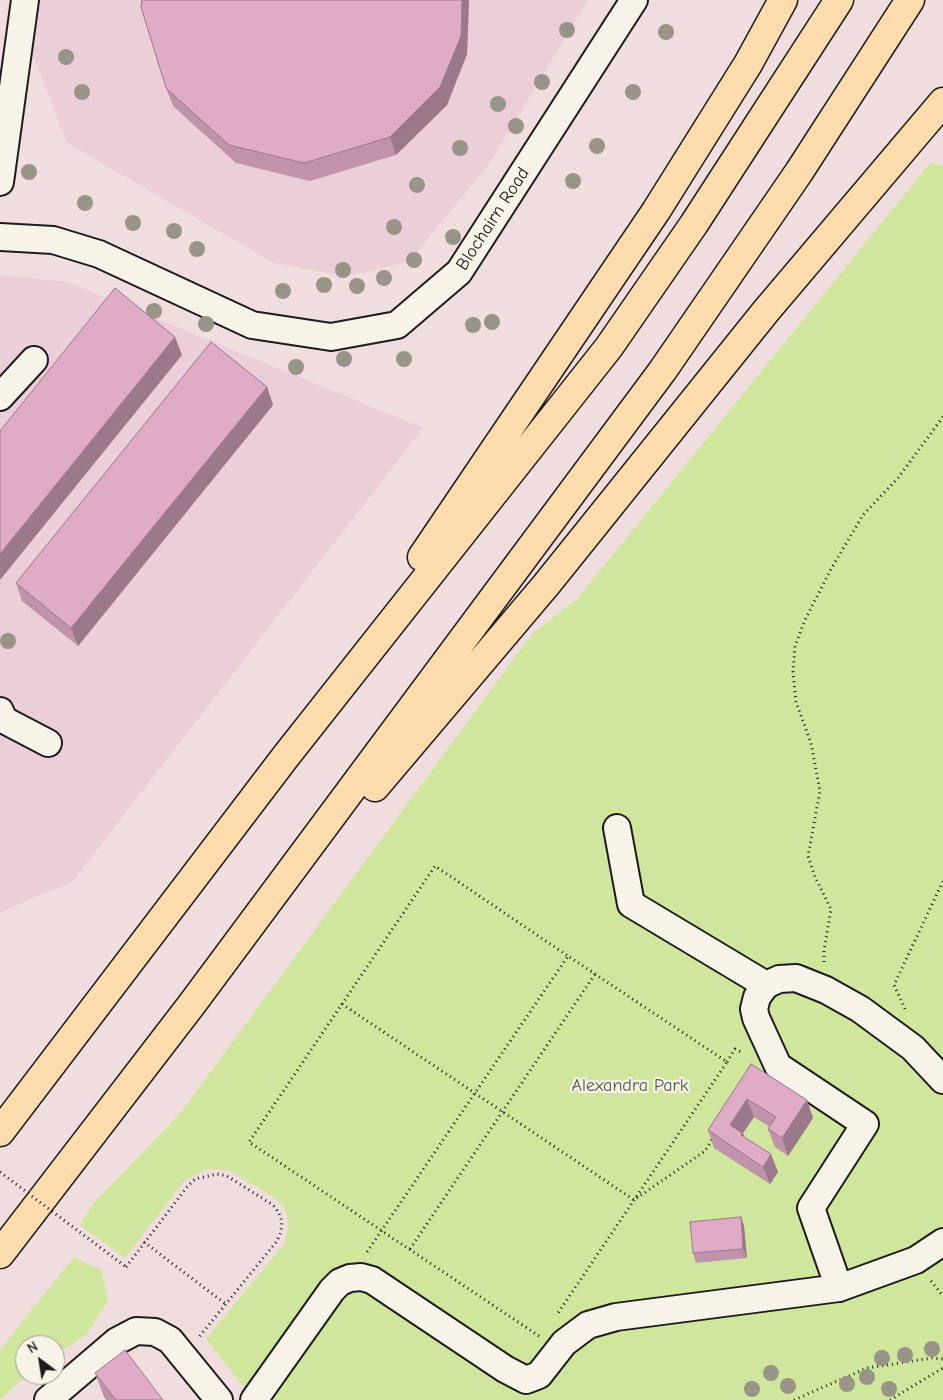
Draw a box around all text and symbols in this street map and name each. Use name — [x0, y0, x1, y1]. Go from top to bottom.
street label: Blochairn Road — [452, 164, 534, 274]
park label: Alexandra Park — [572, 1075, 688, 1097]
north arrow — [15, 1335, 65, 1385]
text: N — [24, 1338, 41, 1357]

